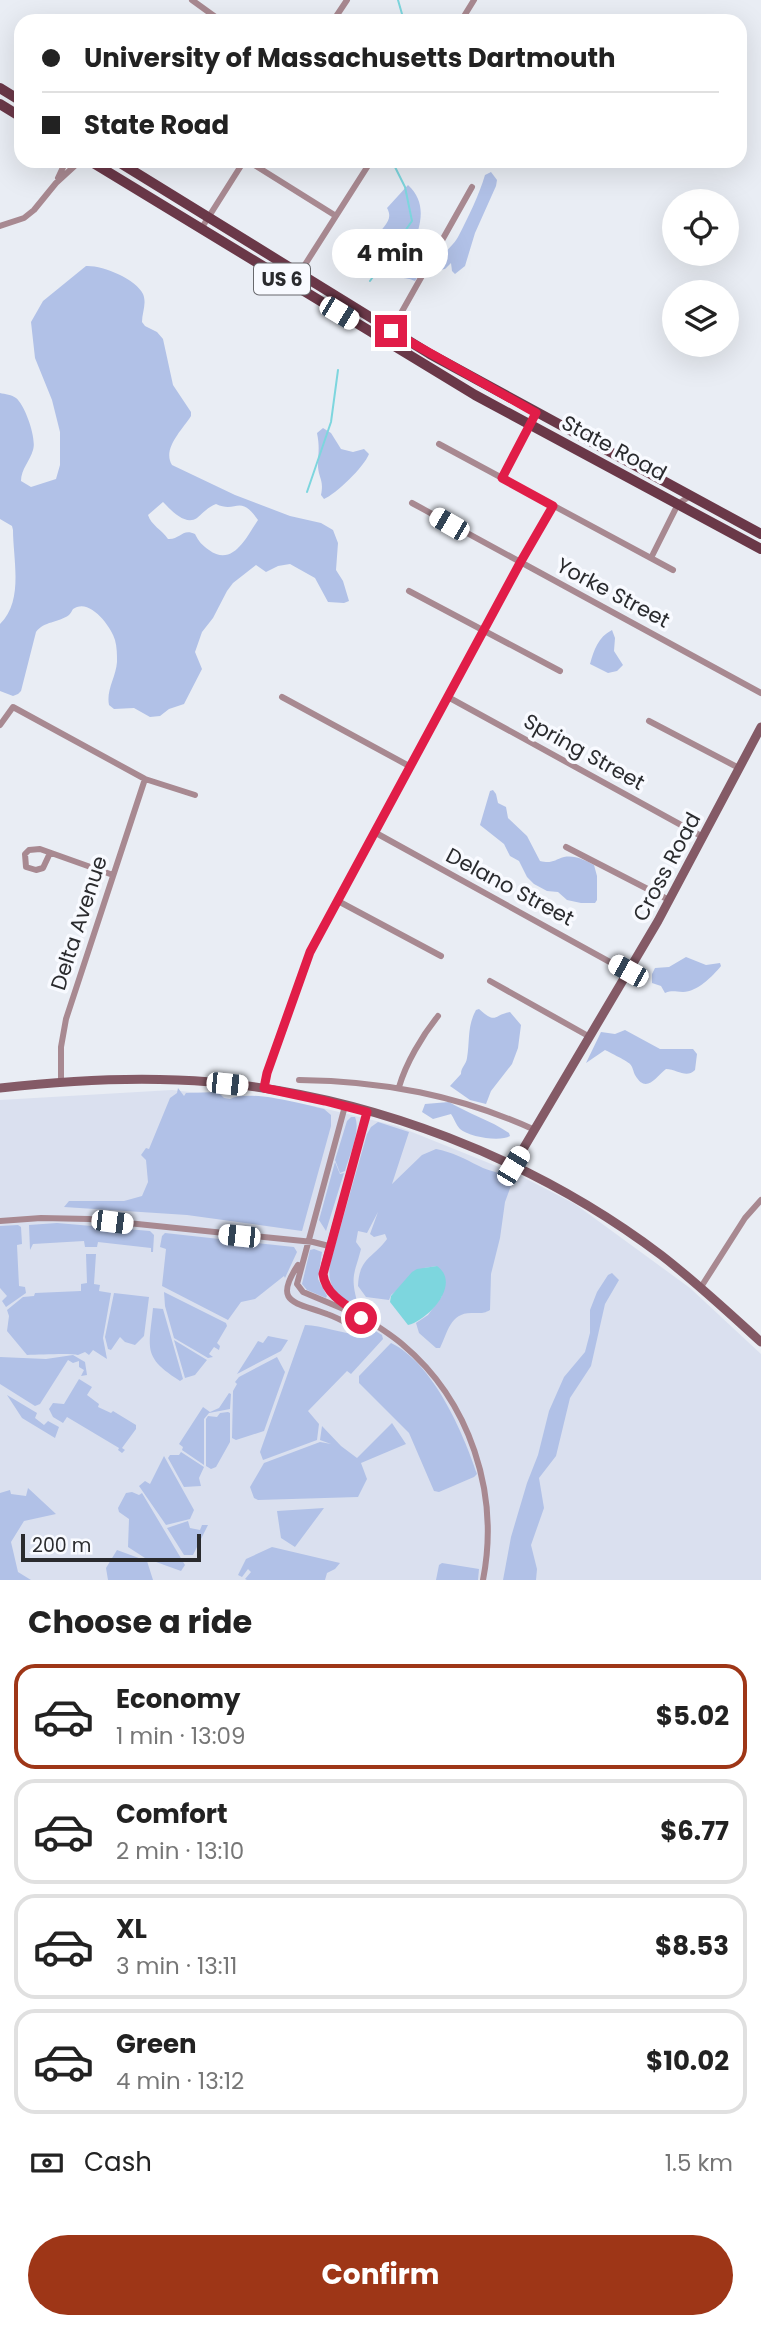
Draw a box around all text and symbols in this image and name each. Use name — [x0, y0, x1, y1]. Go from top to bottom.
text: University of Massachusetts Dartmouth — [84, 40, 616, 76]
text: State Road — [84, 107, 229, 143]
map controls — [662, 189, 739, 357]
button: locate — [662, 189, 739, 266]
callout: 4 min — [333, 230, 449, 278]
text: 4 min — [356, 237, 424, 269]
road number: US 6 — [254, 264, 310, 294]
button: layers — [662, 280, 739, 357]
car — [316, 293, 363, 333]
route end — [375, 315, 407, 347]
street label: State Road — [557, 408, 672, 487]
car — [426, 504, 473, 544]
street label: Yorke Street — [551, 551, 675, 635]
street label: Spring Street — [518, 706, 650, 797]
street label: Cross Road — [626, 807, 707, 926]
street label: Delano Street — [441, 841, 579, 933]
street label: Delta Avenue — [43, 852, 114, 994]
car — [605, 952, 652, 990]
car — [206, 1071, 249, 1097]
car — [494, 1143, 533, 1189]
car — [90, 1209, 135, 1235]
car — [218, 1223, 261, 1249]
route start — [345, 1302, 377, 1334]
scale bar — [21, 1531, 201, 1563]
text: 200 m — [32, 1532, 91, 1559]
text: Choose a ride — [28, 1599, 252, 1644]
text: Economy — [116, 1681, 240, 1717]
icon: car — [32, 1685, 95, 1748]
text: $5.02 — [656, 1698, 729, 1734]
text: 1 min · 13:09 — [116, 1720, 245, 1752]
text: Comfort — [116, 1796, 228, 1832]
icon: car — [32, 1800, 95, 1863]
text: $6.77 — [660, 1813, 729, 1849]
text: 2 min · 13:10 — [116, 1835, 244, 1867]
text: XL — [116, 1911, 147, 1947]
icon: car — [32, 1915, 95, 1978]
text: $8.53 — [655, 1928, 729, 1964]
text: 3 min · 13:11 — [116, 1950, 237, 1982]
text: Green — [116, 2026, 197, 2062]
icon: car — [32, 2030, 95, 2093]
text: $10.02 — [646, 2043, 729, 2079]
text: 4 min · 13:12 — [116, 2065, 244, 2097]
icon: cash — [28, 2144, 66, 2182]
text: Cash — [84, 2144, 152, 2180]
text: 1.5 km — [665, 2147, 733, 2179]
button: Confirm — [28, 2235, 733, 2315]

